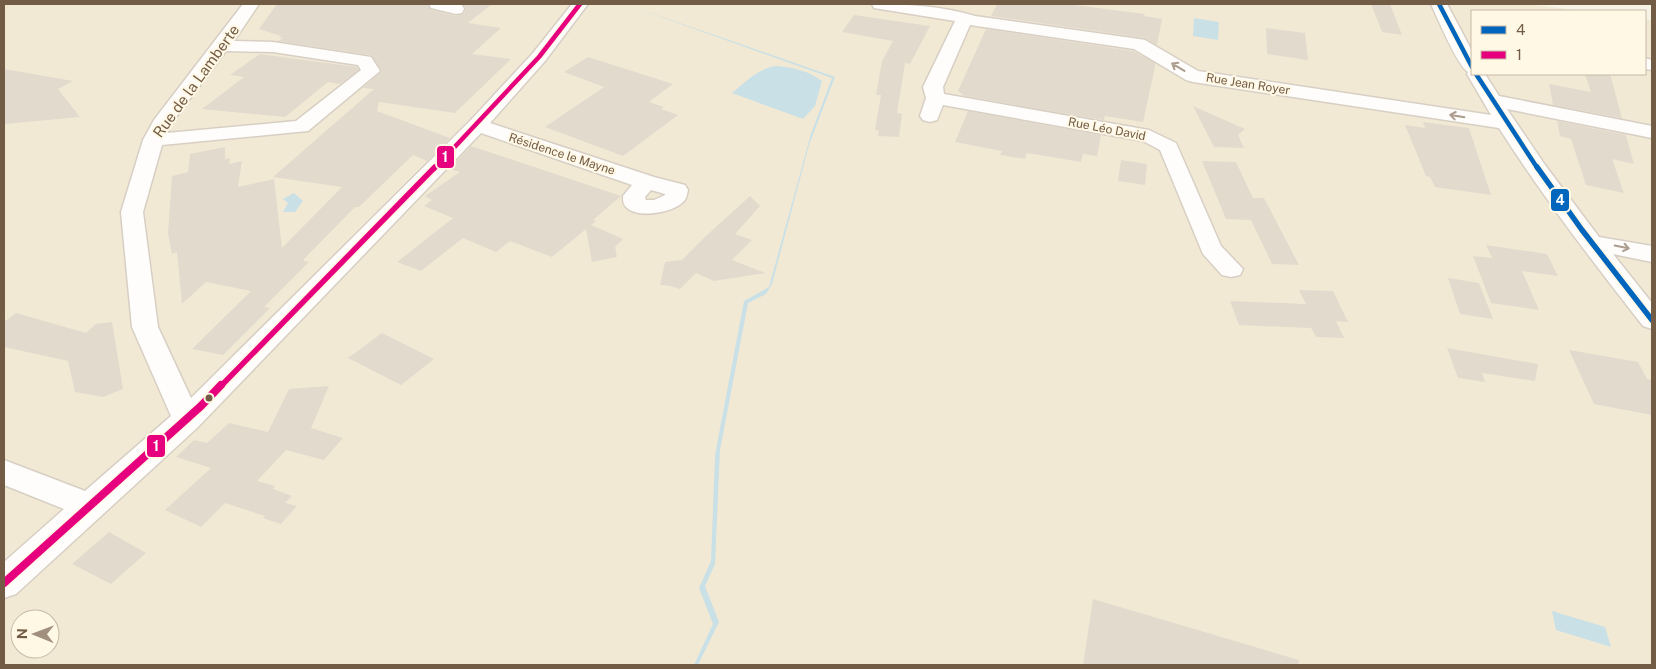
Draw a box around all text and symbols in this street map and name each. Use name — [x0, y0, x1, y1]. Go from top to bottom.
legend — [1471, 10, 1646, 75]
street label: Rue de la Lamberte — [149, 21, 243, 141]
text: 4 — [1516, 21, 1525, 38]
text: 1 — [1516, 46, 1522, 63]
one-way arrow — [1171, 61, 1185, 71]
street label: Rue Jean Royer — [1205, 70, 1291, 98]
one-way arrow — [1449, 111, 1465, 121]
street label: Rue Léo David — [1067, 115, 1147, 143]
street label: Résidence le Mayne — [507, 130, 617, 178]
line badge: 1 — [436, 145, 455, 169]
text: 1 — [442, 149, 448, 165]
line badge: 4 — [1550, 188, 1570, 212]
text: 4 — [1555, 192, 1565, 208]
one-way arrow — [1613, 243, 1629, 253]
unlabelled marker — [204, 393, 214, 403]
line badge: 1 — [146, 434, 166, 458]
text: 1 — [153, 438, 159, 454]
north arrow — [10, 609, 60, 659]
text: N — [14, 628, 30, 639]

